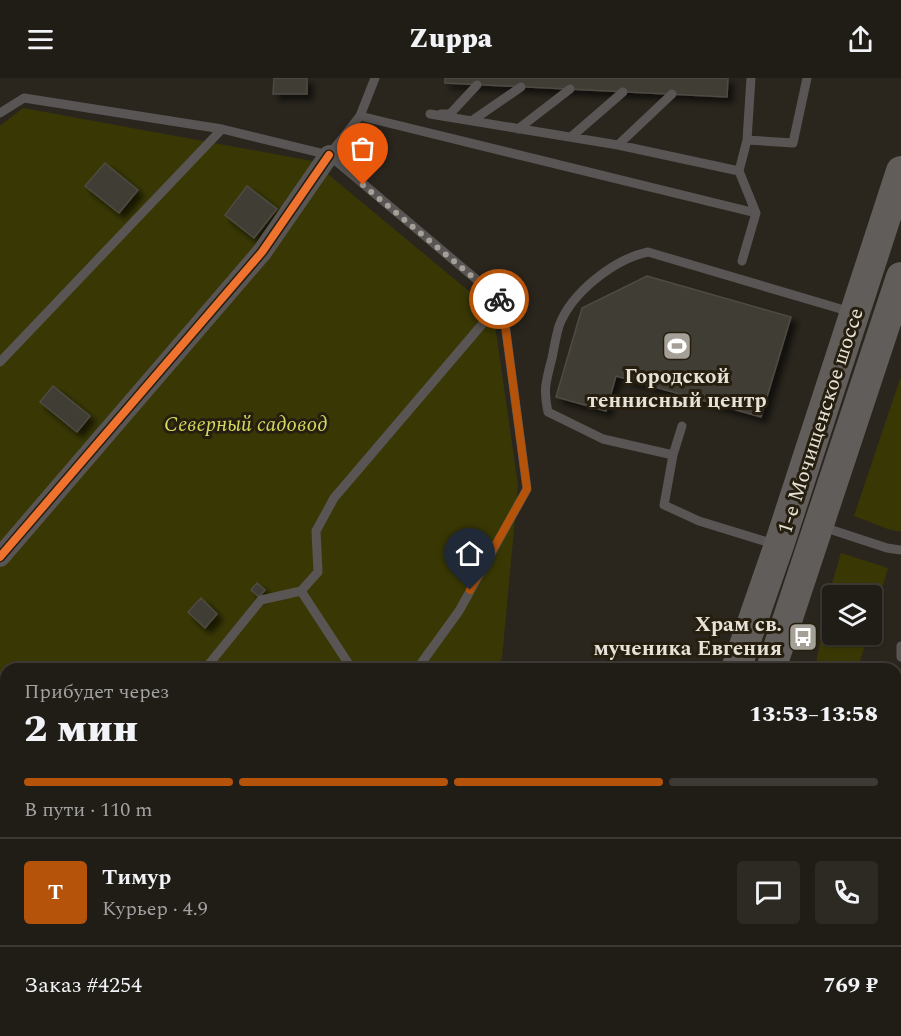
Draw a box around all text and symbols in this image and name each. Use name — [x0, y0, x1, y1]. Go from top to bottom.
text: Zuppa — [409, 18, 492, 60]
icon: menu — [24, 23, 57, 56]
icon: share — [844, 23, 877, 56]
pin — [337, 123, 388, 185]
icon: bag — [346, 132, 379, 165]
courier — [469, 269, 529, 329]
icon: bike — [483, 283, 516, 316]
street label: 1-е Мочищенское шоссе — [769, 304, 873, 538]
sports icon: Городской теннисный центр — [661, 330, 693, 362]
place label: Городской теннисный центр — [587, 361, 767, 417]
park label: Северный садовод — [164, 409, 328, 441]
pin — [444, 528, 495, 590]
icon: home — [453, 537, 486, 570]
map controls — [822, 585, 882, 645]
button: layers — [822, 585, 882, 645]
place label: Храм св. мученика Евгения — [593, 609, 782, 665]
bus stop icon: Храм св. мученика Евгения — [787, 621, 819, 653]
text: Прибудет через — [24, 677, 169, 707]
text: 13:53–13:58 — [749, 698, 878, 731]
text: 2 мин — [24, 700, 138, 759]
text: В пути · 110 m — [24, 795, 152, 825]
text: Тимур — [102, 861, 171, 894]
button: chat — [737, 861, 800, 924]
button: phone — [815, 861, 878, 924]
text: Т — [48, 876, 63, 909]
text: Курьер · 4.9 — [102, 894, 208, 924]
text: Заказ #4254 — [24, 969, 142, 1002]
text: 769 ₽ — [823, 969, 878, 1002]

